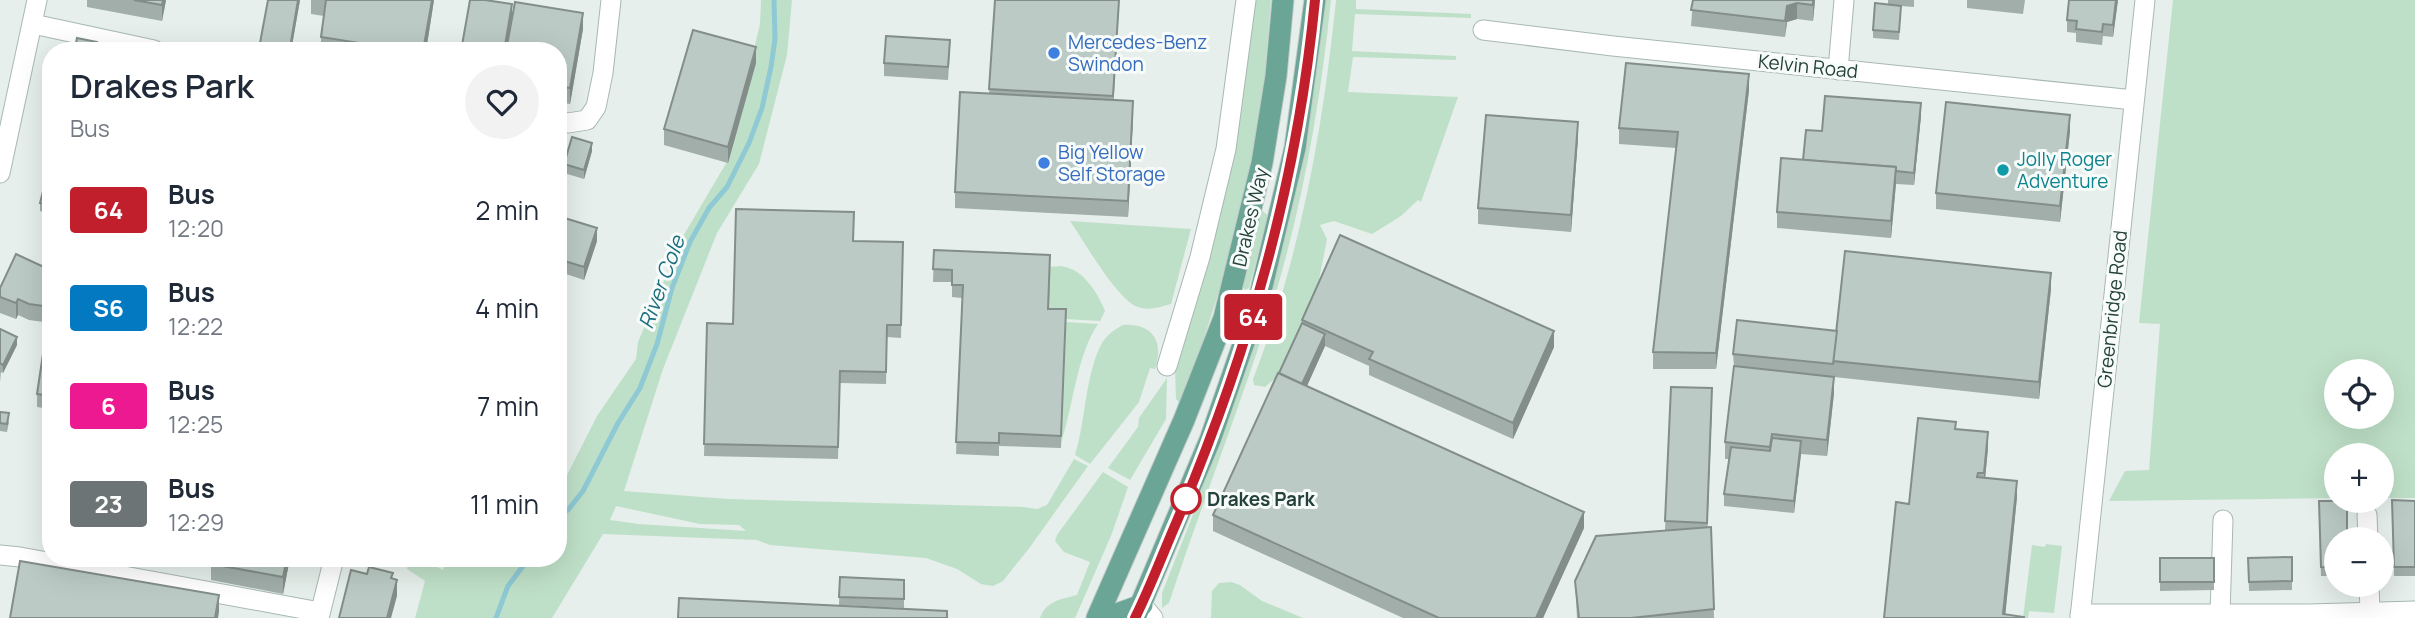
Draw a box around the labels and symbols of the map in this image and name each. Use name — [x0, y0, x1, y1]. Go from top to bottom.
place label: Mercedes-Benz Swindon — [1068, 29, 1207, 77]
marker: Mercedes-Benz Swindon — [1046, 45, 1062, 61]
street label: Kelvin Road — [1757, 48, 1859, 84]
place label: Big Yellow Self Storage — [1058, 139, 1165, 187]
place label: Jolly Roger Adventure — [2017, 146, 2112, 194]
marker: Big Yellow Self Storage — [1036, 155, 1052, 171]
marker: Jolly Roger Adventure — [1995, 162, 2011, 178]
street label: Drakes Way — [1226, 165, 1274, 269]
street label: Greenbridge Road — [2091, 229, 2133, 389]
water label: River Cole — [631, 230, 691, 332]
line badge: 64 — [1222, 294, 1284, 340]
marker: Drakes Park — [1171, 484, 1201, 514]
place label: Drakes Park — [1207, 486, 1316, 512]

